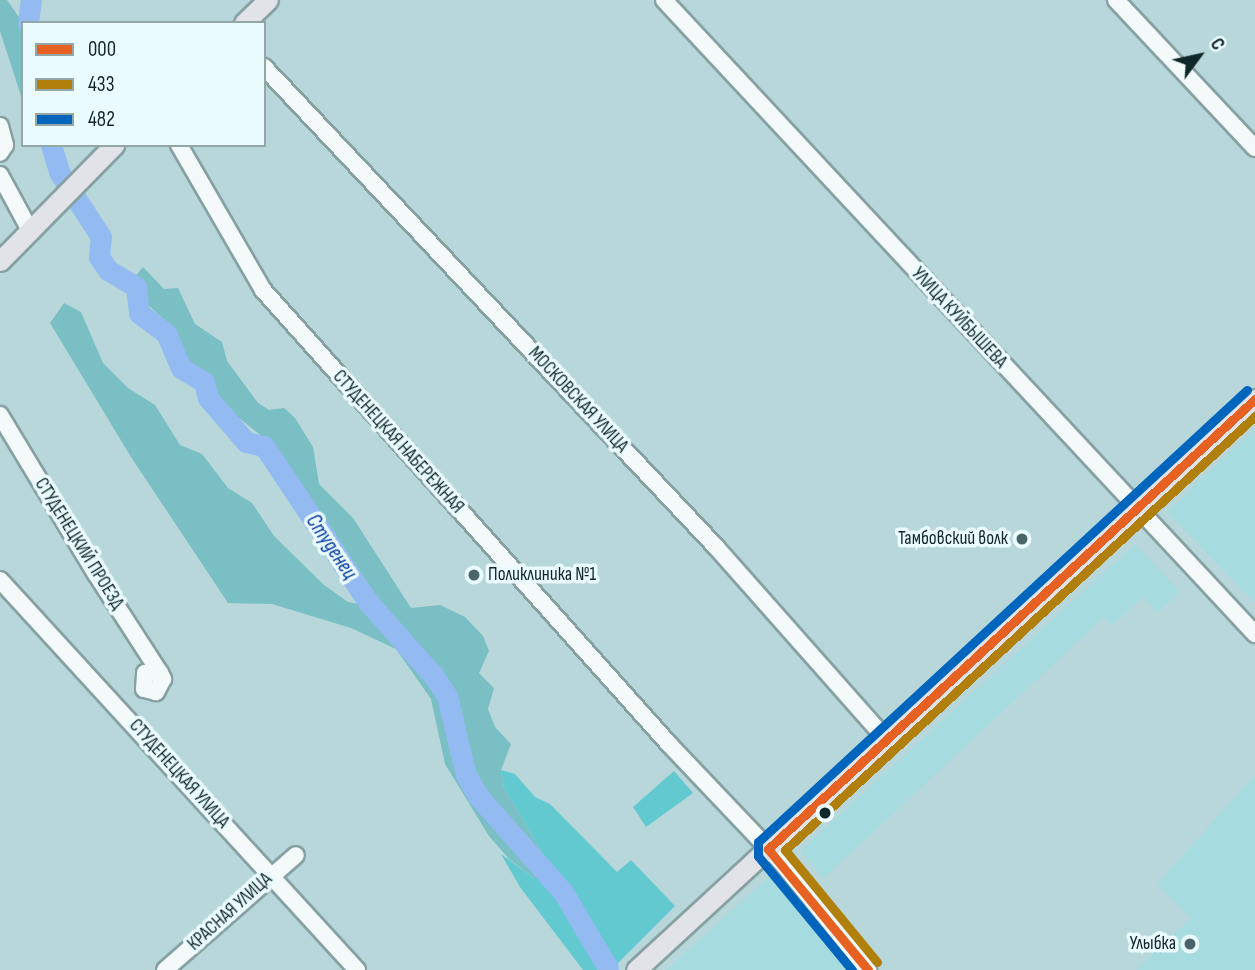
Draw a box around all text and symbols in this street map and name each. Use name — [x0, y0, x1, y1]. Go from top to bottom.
legend — [21, 21, 266, 147]
north arrow — [1164, 21, 1234, 91]
text: С — [1205, 34, 1229, 55]
text: 000 — [88, 37, 116, 62]
text: 433 — [88, 72, 114, 97]
text: 482 — [88, 107, 115, 132]
street label: УЛИЦА КУЙБЫШЕВА — [906, 263, 1012, 373]
street label: МОСКОВСКАЯ УЛИЦА — [523, 342, 633, 458]
street label: СТУДЕНЕЦКАЯ НАБЕРЕЖНАЯ — [328, 366, 468, 518]
street label: СТУДЕНЕЦКИЙ ПРОЕЗД — [29, 474, 129, 614]
water label: Студенец — [300, 510, 362, 584]
place label: Тамбовский волк — [898, 528, 1008, 550]
marker: Тамбовский волк — [1014, 531, 1030, 547]
place label: Поликлиника №1 — [488, 564, 596, 586]
marker: Поликлиника №1 — [466, 567, 482, 583]
street label: СТУДЕНЕЦКАЯ УЛИЦА — [124, 715, 234, 833]
unlabelled marker — [818, 806, 832, 820]
street label: КРАСНАЯ УЛИЦА — [183, 868, 277, 956]
place label: Улыбка — [1129, 933, 1176, 955]
marker: Улыбка — [1182, 936, 1198, 952]

